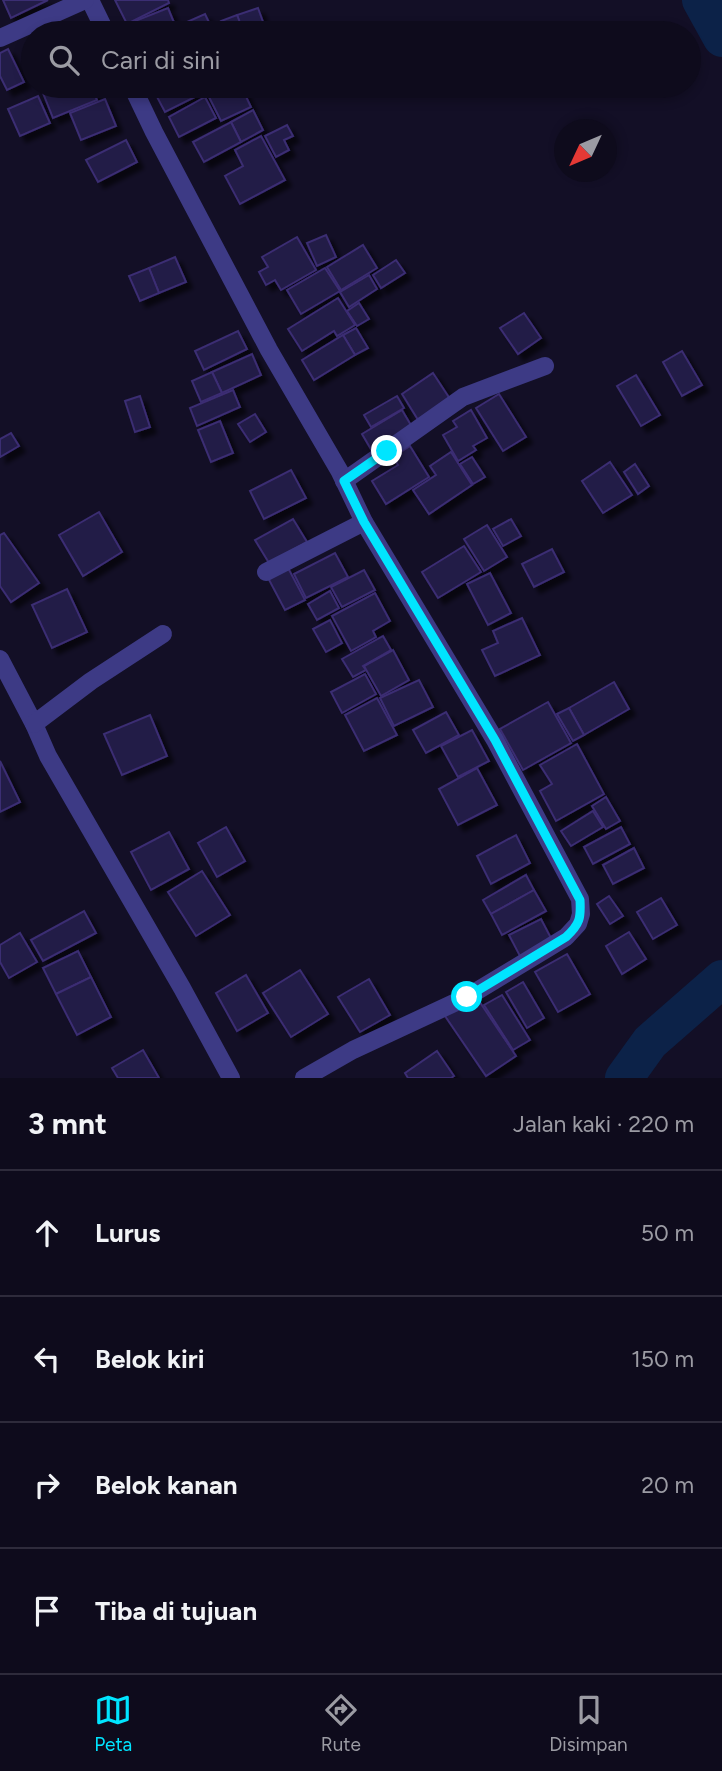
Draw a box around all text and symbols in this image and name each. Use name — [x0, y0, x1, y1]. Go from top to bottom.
search box — [21, 21, 701, 98]
icon: search — [45, 41, 83, 79]
text: Cari di sini — [101, 44, 221, 76]
north arrow — [554, 119, 617, 182]
route end — [371, 435, 402, 466]
route start — [451, 981, 482, 1012]
text: 3 mnt — [28, 1105, 107, 1142]
text: Jalan kaki · 220 m — [513, 1110, 694, 1138]
icon: ahead — [28, 1214, 66, 1252]
text: Lurus — [95, 1217, 160, 1249]
text: 50 m — [641, 1219, 694, 1247]
icon: left — [28, 1340, 66, 1378]
text: Belok kiri — [95, 1343, 204, 1375]
text: 150 m — [631, 1345, 694, 1373]
icon: right — [28, 1466, 66, 1504]
text: Belok kanan — [95, 1469, 238, 1501]
text: 20 m — [641, 1471, 694, 1499]
icon: arrive — [28, 1592, 66, 1630]
text: Tiba di tujuan — [95, 1595, 257, 1627]
tab: Peta — [94, 1691, 132, 1756]
tab: Rute — [321, 1691, 361, 1756]
tab: Disimpan — [549, 1691, 628, 1756]

